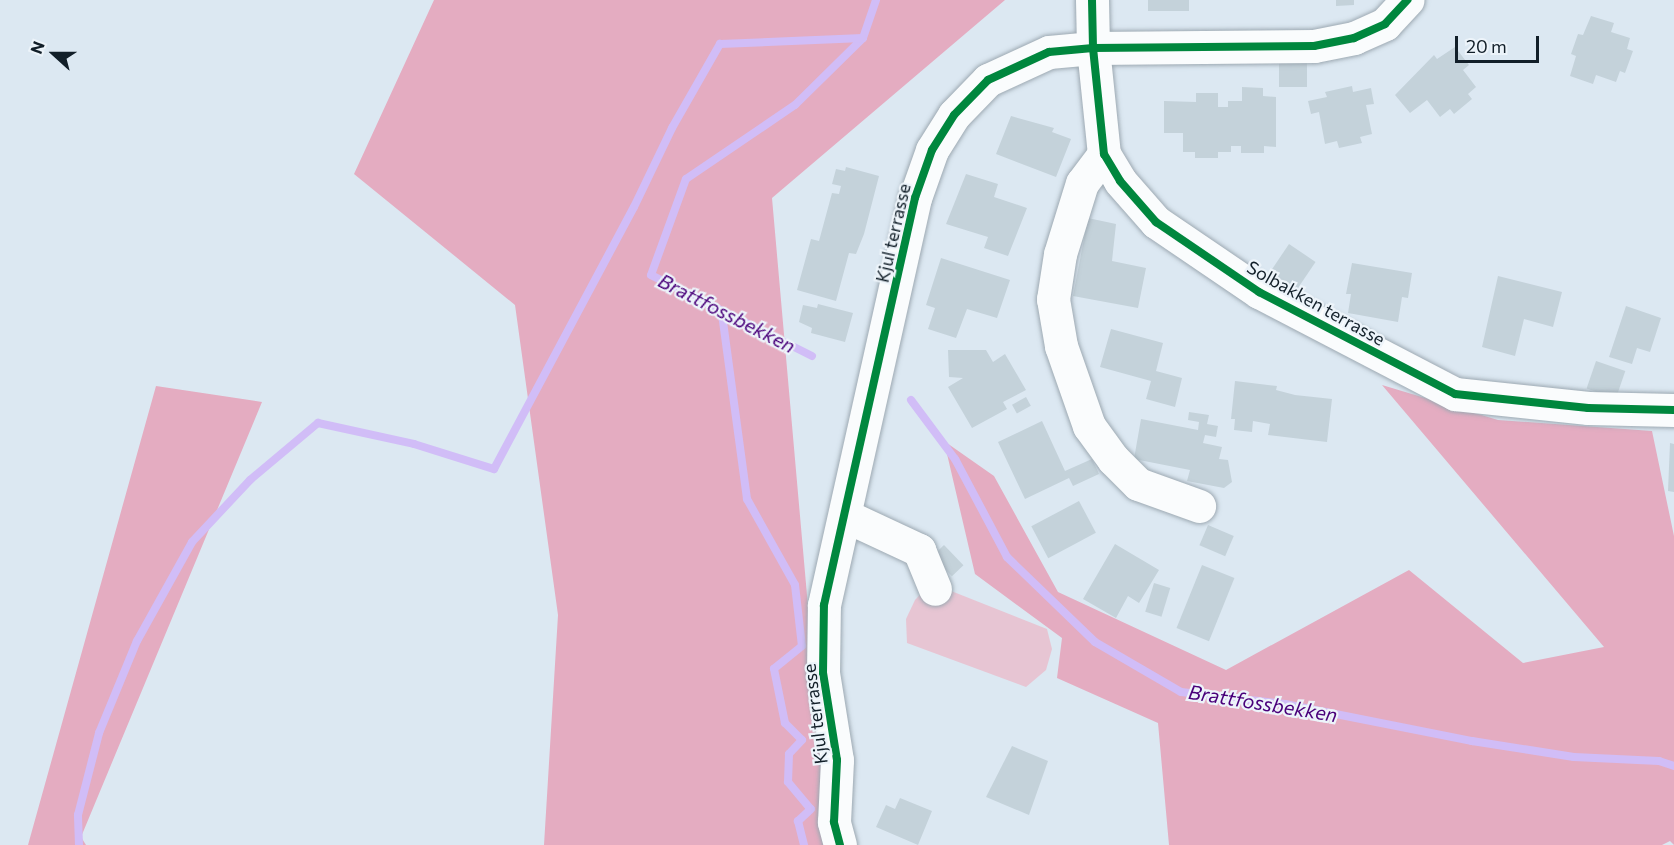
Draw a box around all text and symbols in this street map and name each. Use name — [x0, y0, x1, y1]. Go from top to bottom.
north arrow — [24, 24, 84, 84]
scale bar — [1458, 24, 1542, 62]
text: 20 m — [1466, 35, 1507, 57]
text: N — [26, 38, 48, 56]
street label: Kjul terrasse — [871, 181, 915, 285]
street label: Solbakken terrasse — [1243, 256, 1389, 350]
water label: Brattfossbekken — [655, 268, 799, 358]
street label: Kjul terrasse — [798, 663, 832, 765]
water label: Brattfossbekken — [1187, 679, 1339, 727]

